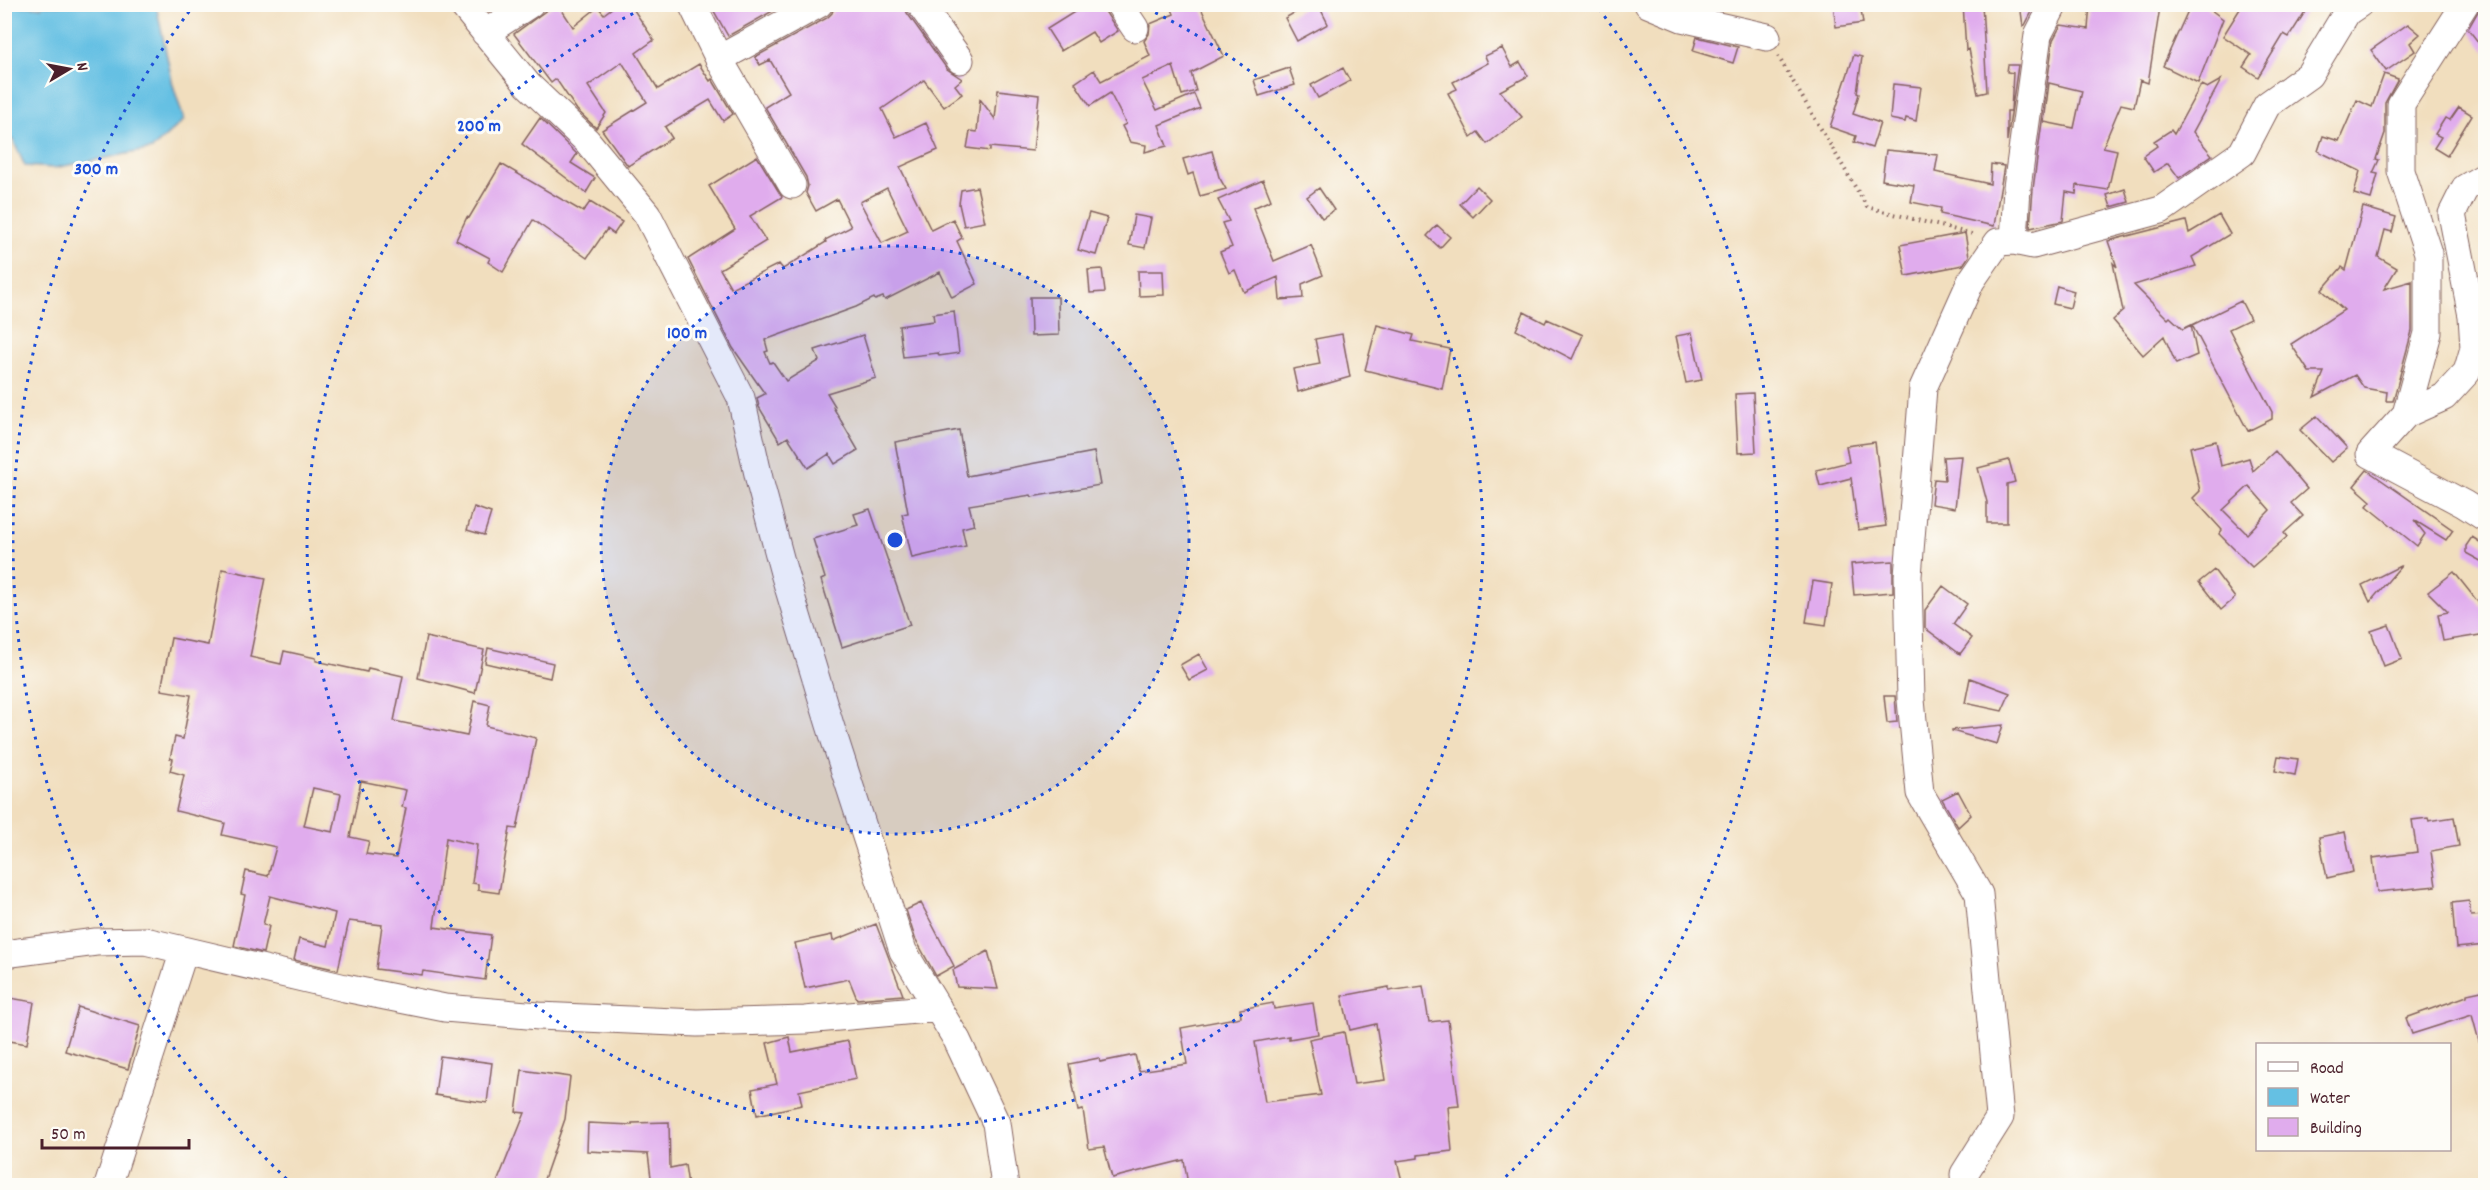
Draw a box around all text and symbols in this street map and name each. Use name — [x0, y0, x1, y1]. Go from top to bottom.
north arrow — [39, 39, 99, 99]
text: N — [69, 61, 93, 73]
text: 200 m — [457, 115, 501, 140]
text: 300 m — [74, 158, 118, 183]
text: 100 m — [667, 322, 707, 347]
centre of rings — [885, 530, 905, 550]
legend — [2256, 1043, 2451, 1151]
text: Road — [2310, 1057, 2344, 1082]
text: Water — [2310, 1087, 2350, 1112]
scale bar — [42, 1112, 189, 1150]
text: Building — [2310, 1117, 2362, 1142]
text: 50 m — [51, 1123, 86, 1148]

